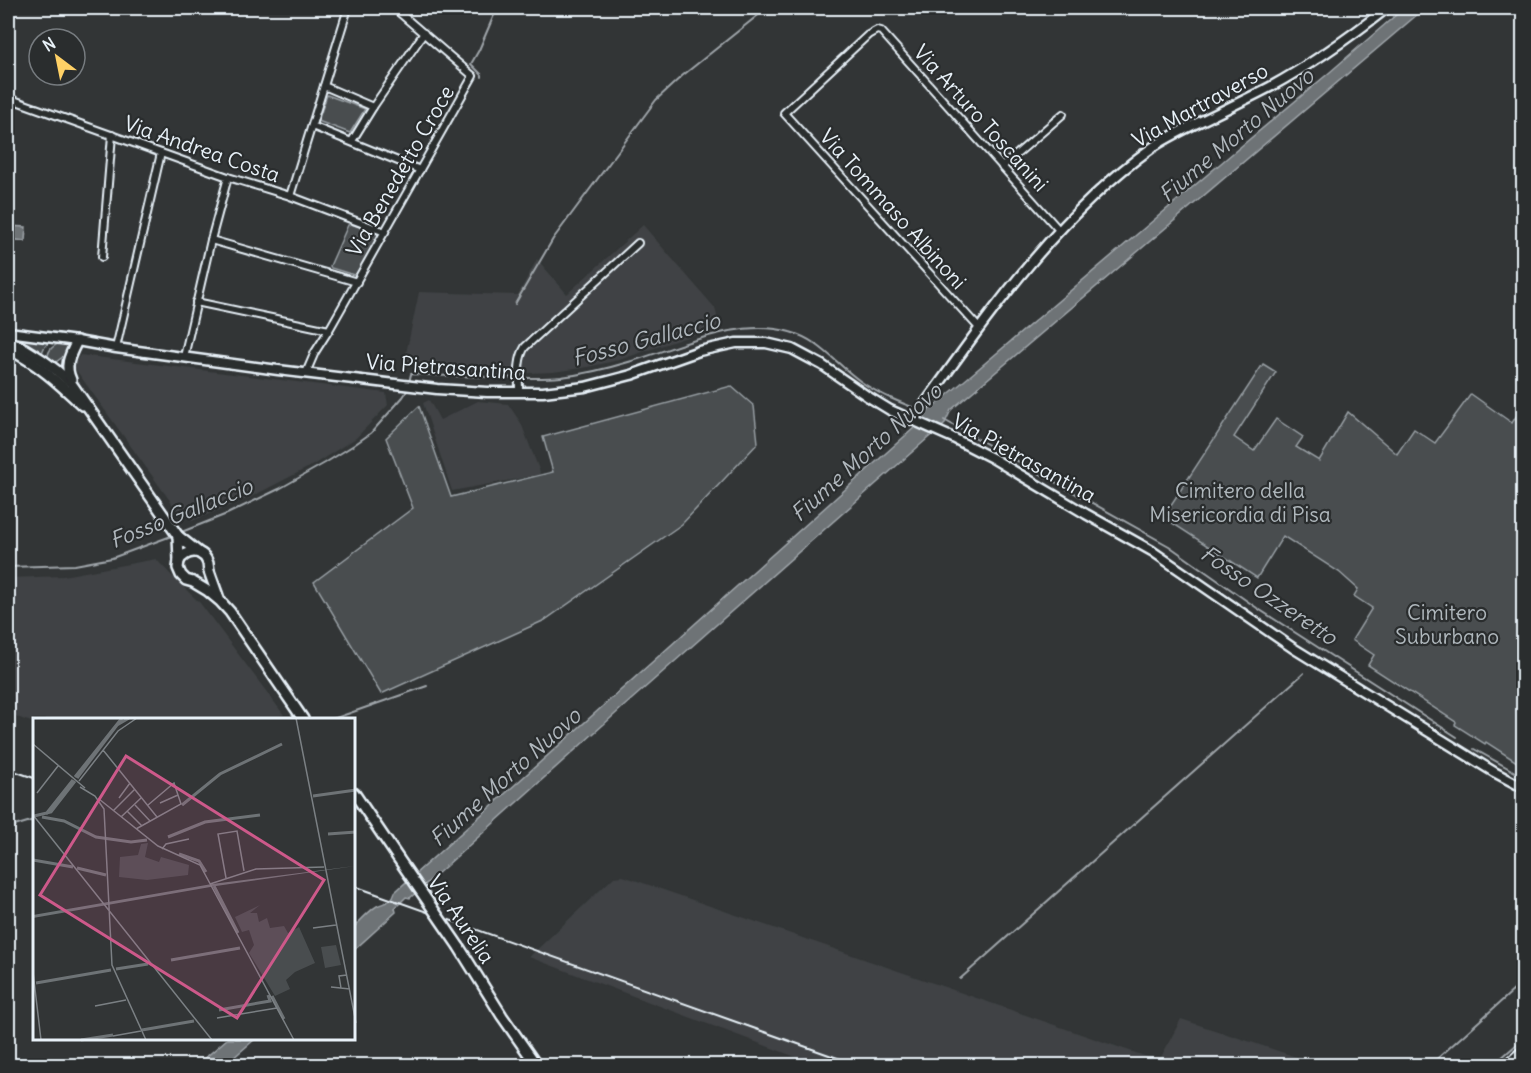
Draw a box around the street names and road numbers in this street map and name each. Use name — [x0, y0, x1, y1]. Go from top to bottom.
street label: Via Arturo Toscanini — [908, 39, 1054, 197]
street label: Via Martraverso — [1127, 57, 1273, 153]
street label: Via Benedetto Croce — [340, 81, 460, 261]
street label: Via Andrea Costa — [121, 110, 283, 188]
street label: Via Tommaso Albinoni — [814, 123, 972, 295]
street label: Via Pietrasantina — [365, 348, 527, 386]
street label: Via Pietrasantina — [947, 407, 1101, 509]
street label: Via Aurelia — [422, 869, 500, 969]

